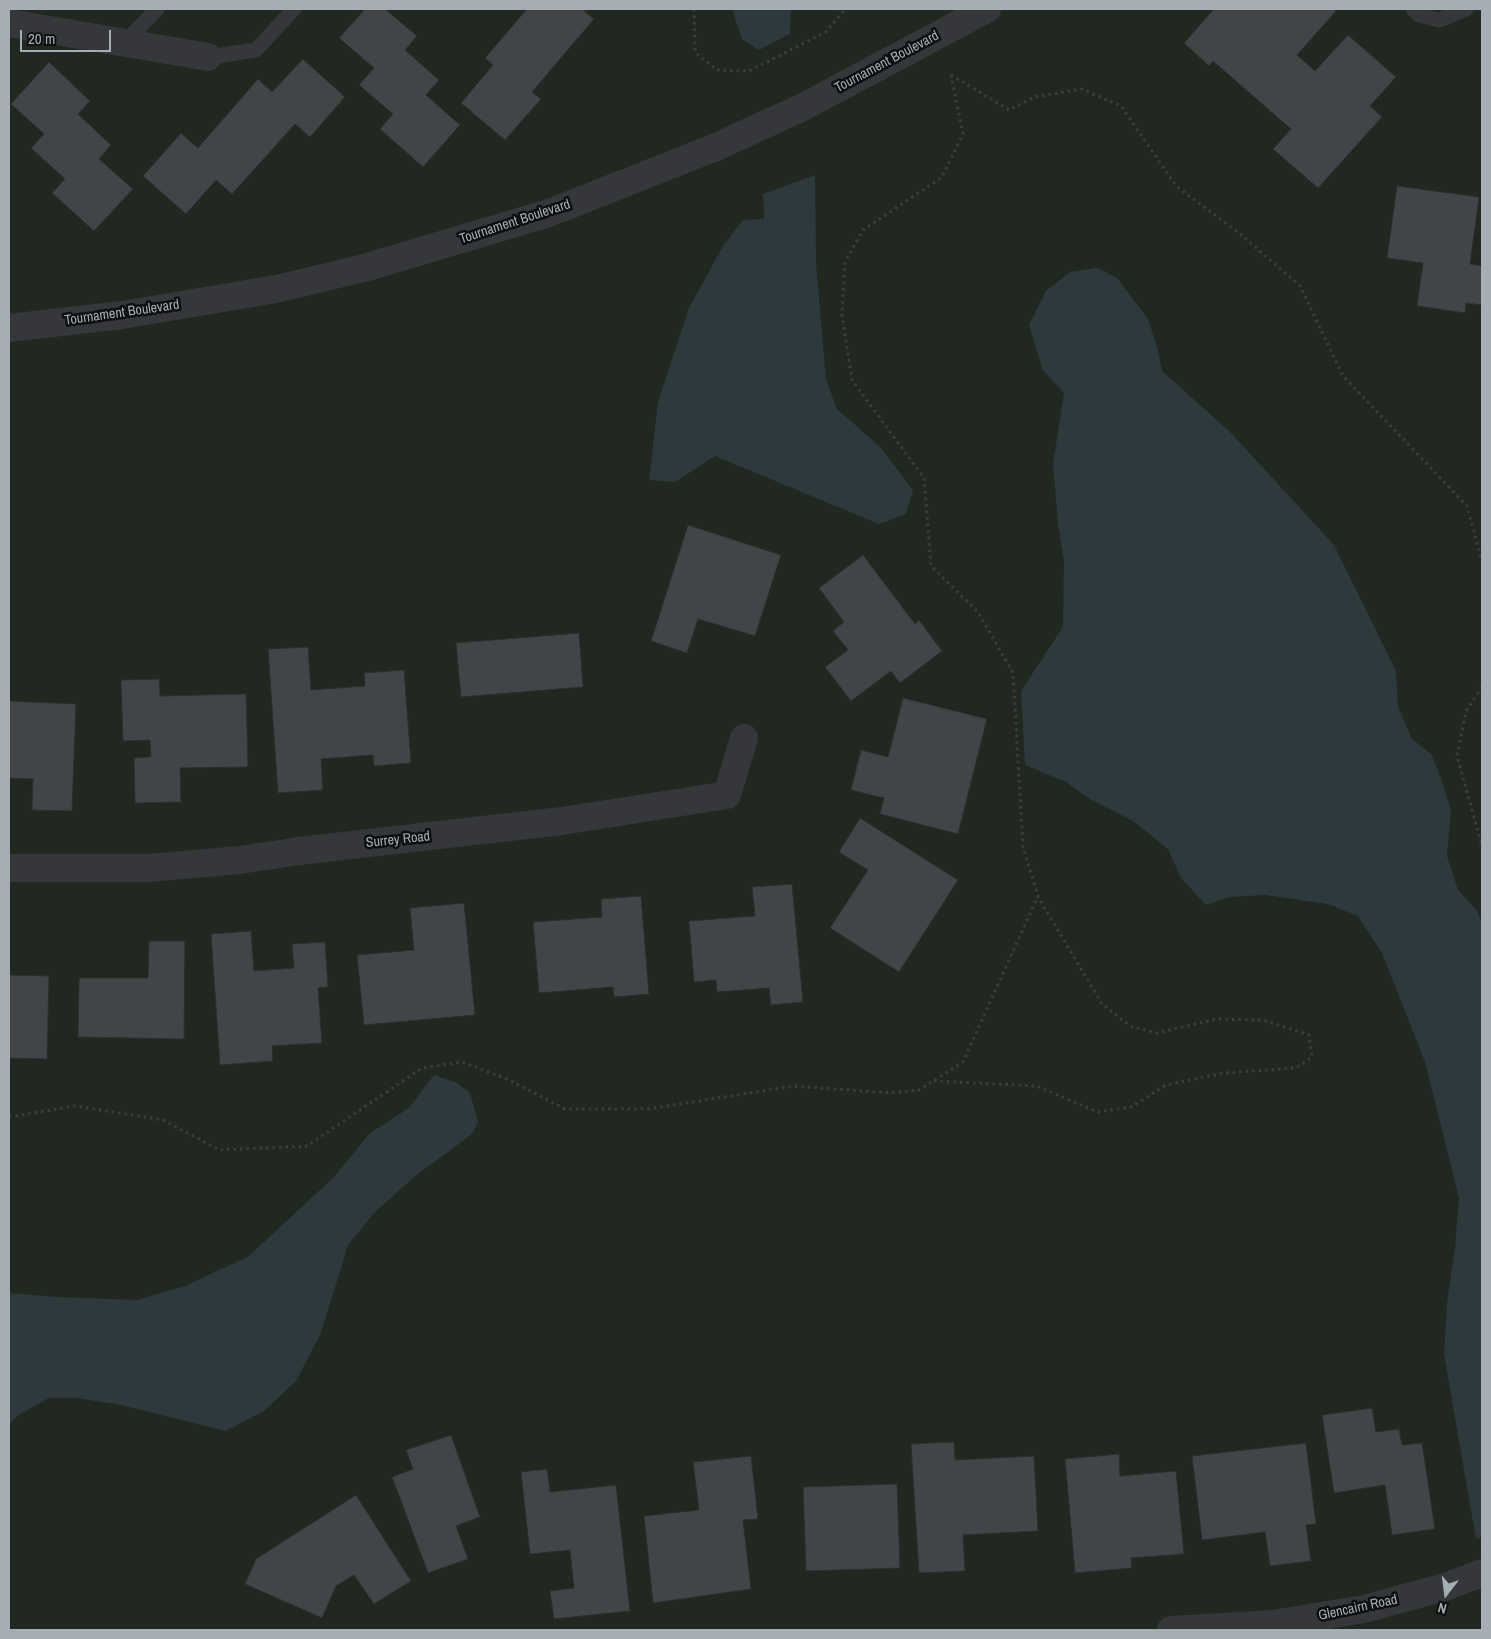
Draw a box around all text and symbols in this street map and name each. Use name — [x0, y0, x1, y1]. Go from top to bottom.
scale bar — [22, 20, 114, 52]
street label: Tournament Boulevard — [832, 27, 942, 97]
text: 20 m — [28, 28, 55, 49]
street label: Tournament Boulevard — [457, 196, 573, 248]
street label: Tournament Boulevard — [64, 297, 180, 329]
street label: Surrey Road — [365, 828, 431, 852]
north arrow — [1421, 1569, 1471, 1619]
street label: Glencairn Road — [1317, 1591, 1399, 1625]
text: N — [1436, 1599, 1448, 1618]

